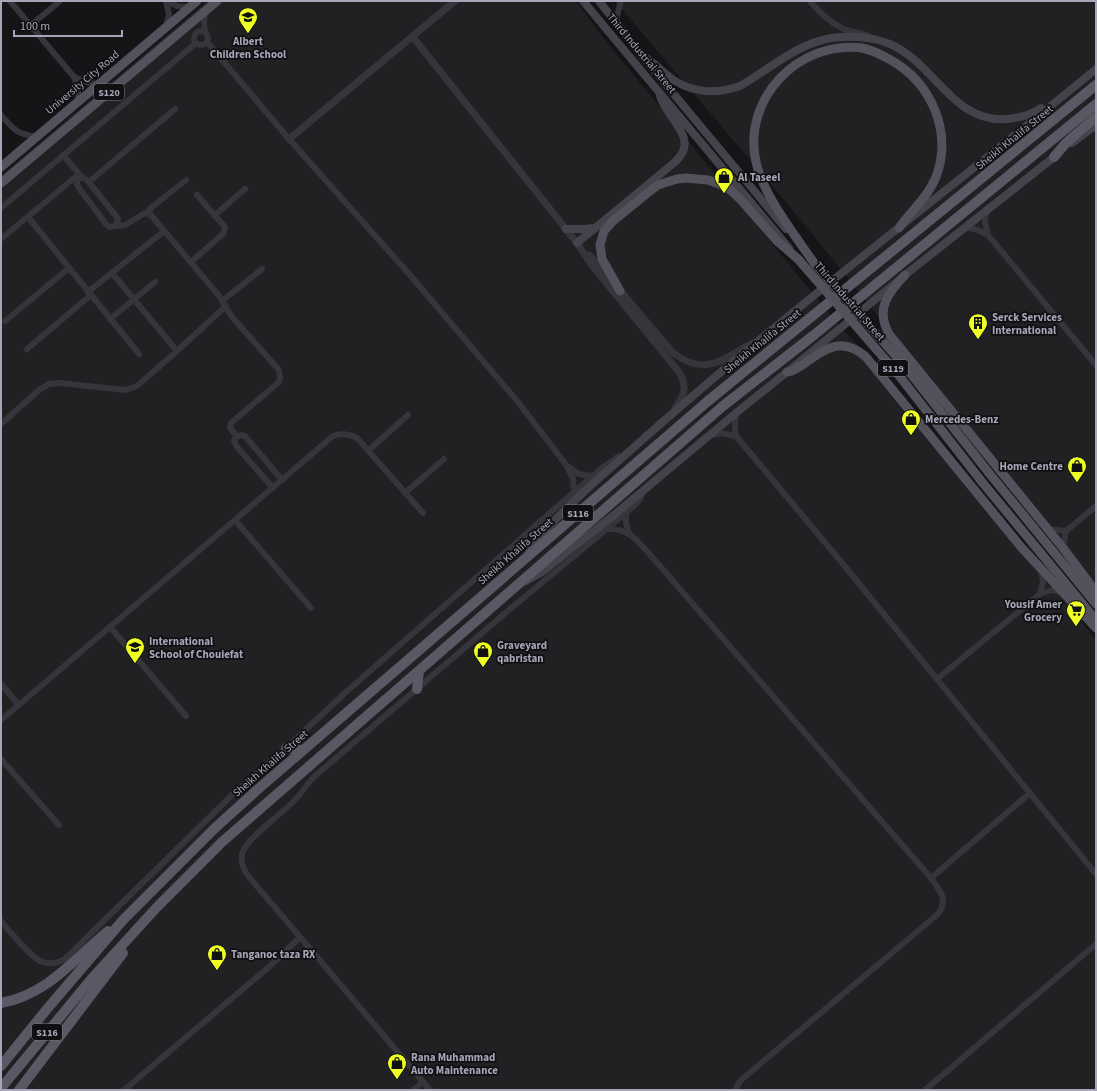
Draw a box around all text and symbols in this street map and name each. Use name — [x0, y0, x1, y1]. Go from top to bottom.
school or university icon: Albert Children School — [237, 6, 259, 34]
street label: Third Industrial Street — [604, 10, 680, 97]
scale bar — [14, 12, 122, 38]
text: 100 m — [20, 18, 50, 35]
place label: Albert Children School — [210, 34, 287, 62]
street label: University City Road — [42, 47, 122, 118]
road number: S120 — [94, 84, 124, 100]
street label: Sheikh Khalifa Street — [973, 101, 1056, 173]
shop icon: Al Taseel — [713, 166, 735, 194]
place label: Al Taseel — [737, 170, 781, 185]
street label: Third Industrial Street — [811, 259, 888, 344]
street label: Sheikh Khalifa Street — [721, 305, 804, 377]
place label: Serck Services International — [992, 310, 1062, 338]
building icon: Serck Services International — [967, 312, 989, 340]
road number: S119 — [878, 360, 908, 376]
shop icon: Mercedes-Benz — [900, 408, 922, 436]
place label: Mercedes-Benz — [925, 412, 998, 427]
shop icon: Home Centre — [1066, 455, 1088, 483]
place label: Home Centre — [1000, 459, 1063, 474]
road number: S116 — [563, 505, 593, 521]
street label: Sheikh Khalifa Street — [474, 514, 556, 588]
place label: Yousif Amer Grocery — [1004, 597, 1063, 625]
supermarket icon: Yousif Amer Grocery — [1065, 599, 1087, 627]
place label: International School of Chouiefat — [149, 634, 244, 662]
school or university icon: International School of Chouiefat — [124, 636, 146, 664]
place label: Graveyard qabristan — [497, 638, 547, 666]
shop icon: Graveyard qabristan — [472, 640, 494, 668]
street label: Sheikh Khalifa Street — [229, 726, 311, 800]
shop icon: Tanganoc taza RX — [206, 943, 228, 971]
place label: Tanganoc taza RX — [231, 947, 316, 962]
road number: S116 — [32, 1024, 62, 1040]
place label: Rana Muhammad Auto Maintenance — [410, 1050, 498, 1078]
shop icon: Rana Muhammad Auto Maintenance — [386, 1052, 408, 1080]

